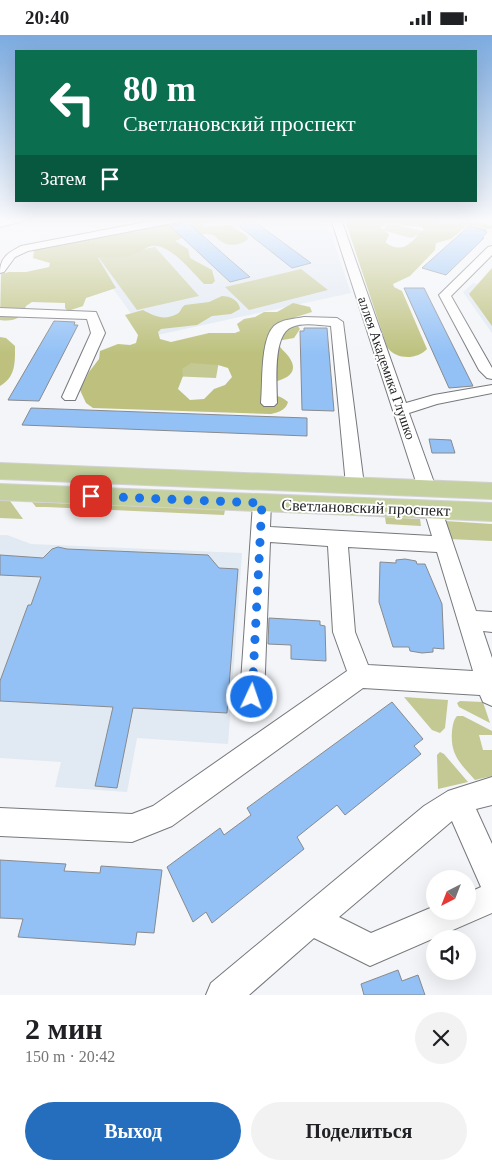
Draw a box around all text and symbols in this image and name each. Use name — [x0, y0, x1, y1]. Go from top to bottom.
text: 20:40 — [25, 7, 69, 28]
icon: left — [40, 70, 105, 135]
text: 80 m — [123, 70, 196, 109]
text: Светлановский проспект — [123, 111, 356, 136]
icon: arrive — [96, 165, 124, 193]
text: Затем — [40, 168, 86, 189]
street label: аллея Академика Глушко — [355, 295, 418, 442]
pin — [70, 475, 112, 517]
icon: arrive — [77, 482, 105, 510]
street label: Светлановский проспект — [281, 496, 451, 520]
position arrow — [225, 670, 277, 722]
north arrow — [426, 870, 476, 920]
map controls — [426, 870, 476, 980]
button: sound — [426, 930, 476, 980]
text: 2 мин — [25, 1012, 103, 1045]
button: close — [415, 1012, 467, 1064]
text: 150 m · 20:42 — [25, 1048, 115, 1065]
button: Выход — [25, 1102, 241, 1160]
button: Поделиться — [251, 1102, 467, 1160]

